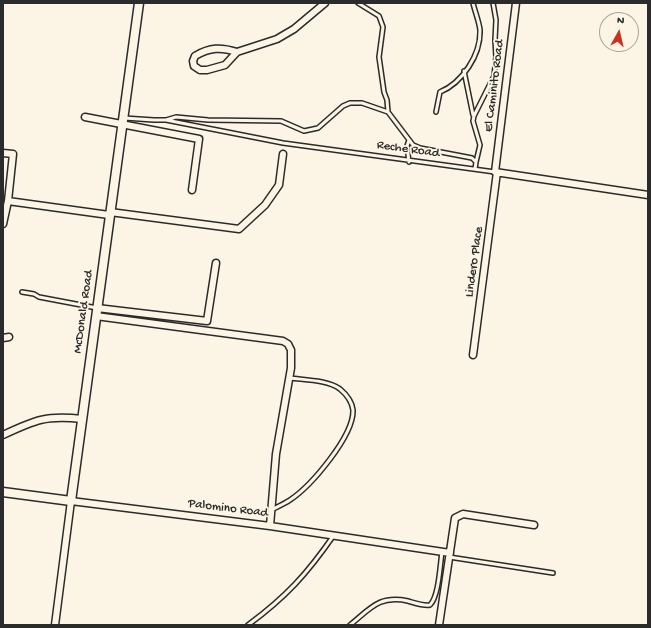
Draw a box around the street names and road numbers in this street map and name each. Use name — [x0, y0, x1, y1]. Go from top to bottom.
street label: El Caminito Road — [482, 39, 508, 133]
street label: Reche Road — [376, 138, 440, 162]
street label: Lindero Place — [462, 226, 488, 298]
street label: McDonald Road — [70, 269, 98, 355]
street label: Palomino Road — [187, 496, 269, 522]

